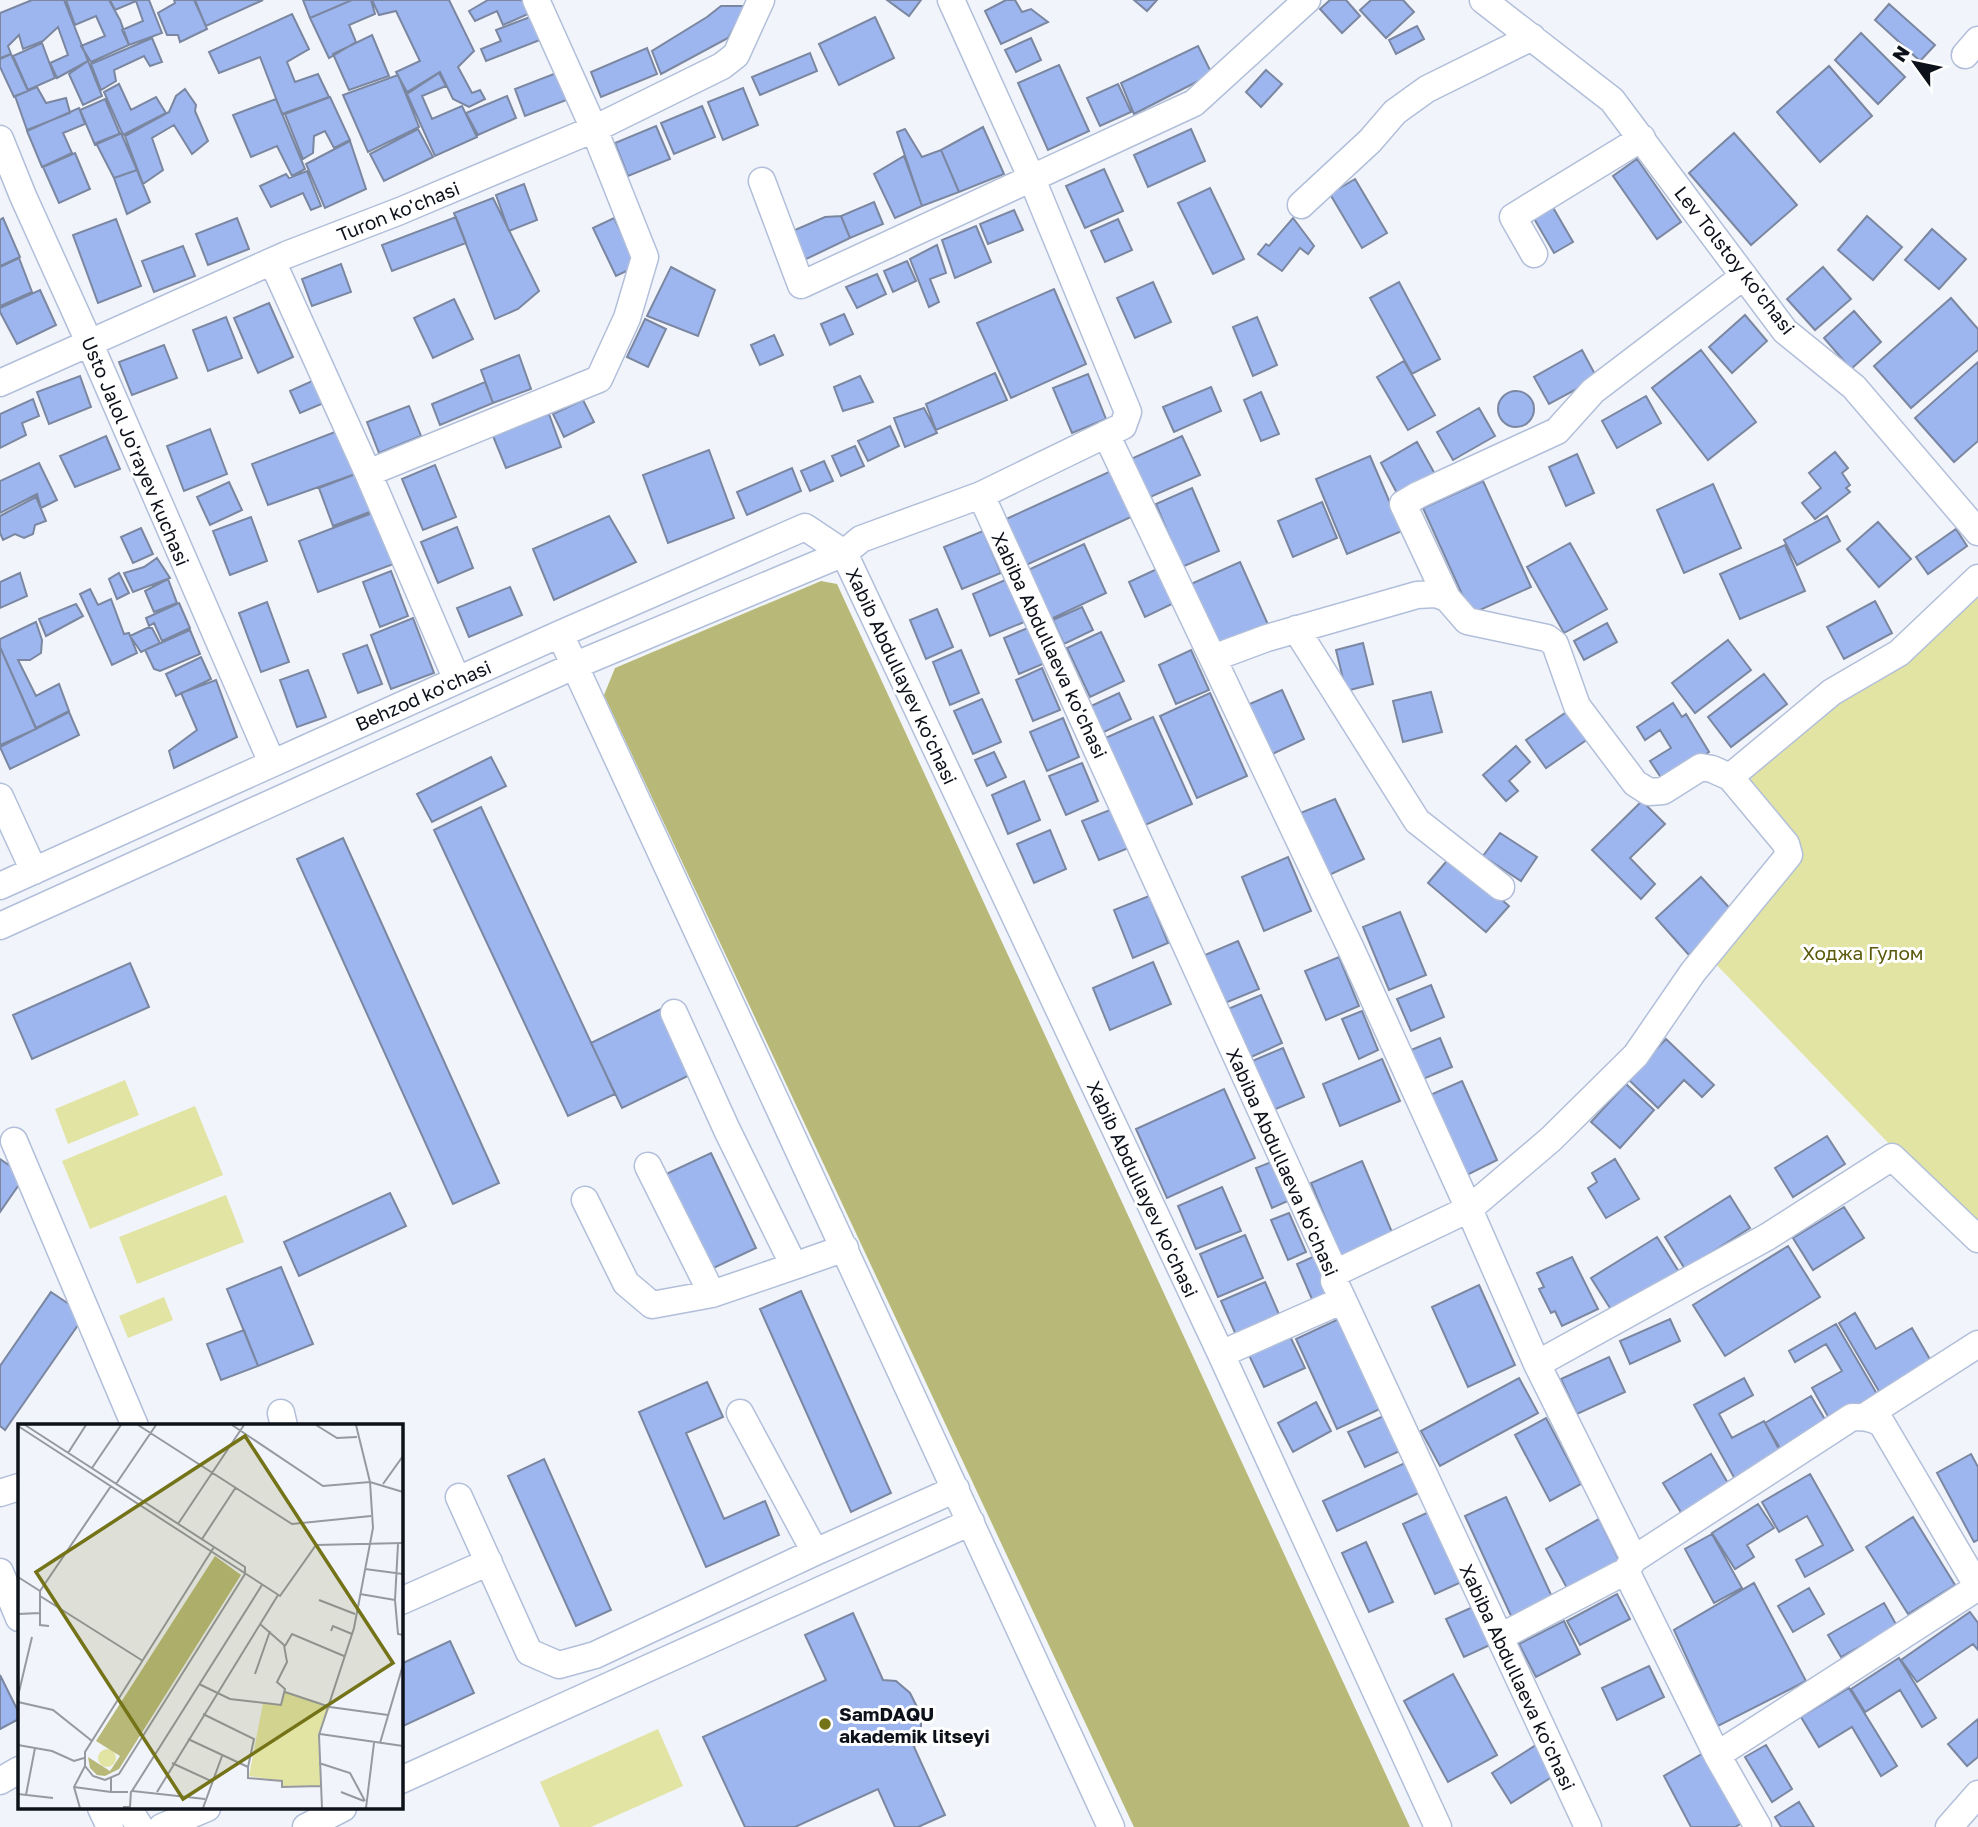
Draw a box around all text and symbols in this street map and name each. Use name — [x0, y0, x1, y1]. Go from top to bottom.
north arrow — [1880, 28, 1950, 98]
text: N — [1887, 41, 1914, 66]
street label: Turon ko'chasi — [333, 176, 463, 246]
street label: Lev Tolstoy ko'chasi — [1670, 181, 1800, 339]
street label: Usto Jalol Jo'rayev kuchasi — [77, 333, 195, 569]
street label: Xabiba Abdullaeva ko'chasi — [987, 528, 1113, 762]
street label: Xabib Abdullayev ko'chasi — [842, 564, 962, 788]
street label: Behzod ko'chasi — [351, 655, 495, 735]
park label: Ходжа Гулом — [1802, 941, 1924, 964]
street label: Xabiba Abdullaeva ko'chasi — [1222, 1044, 1344, 1280]
street label: Xabib Abdullayev ko'chasi — [1083, 1077, 1203, 1301]
inset map — [18, 1424, 402, 1810]
street label: Xabiba Abdullaeva ko'chasi — [1455, 1560, 1581, 1794]
place label: SamDAQU akademik litseyi — [839, 1702, 990, 1747]
marker: SamDAQU akademik litseyi — [817, 1716, 833, 1732]

